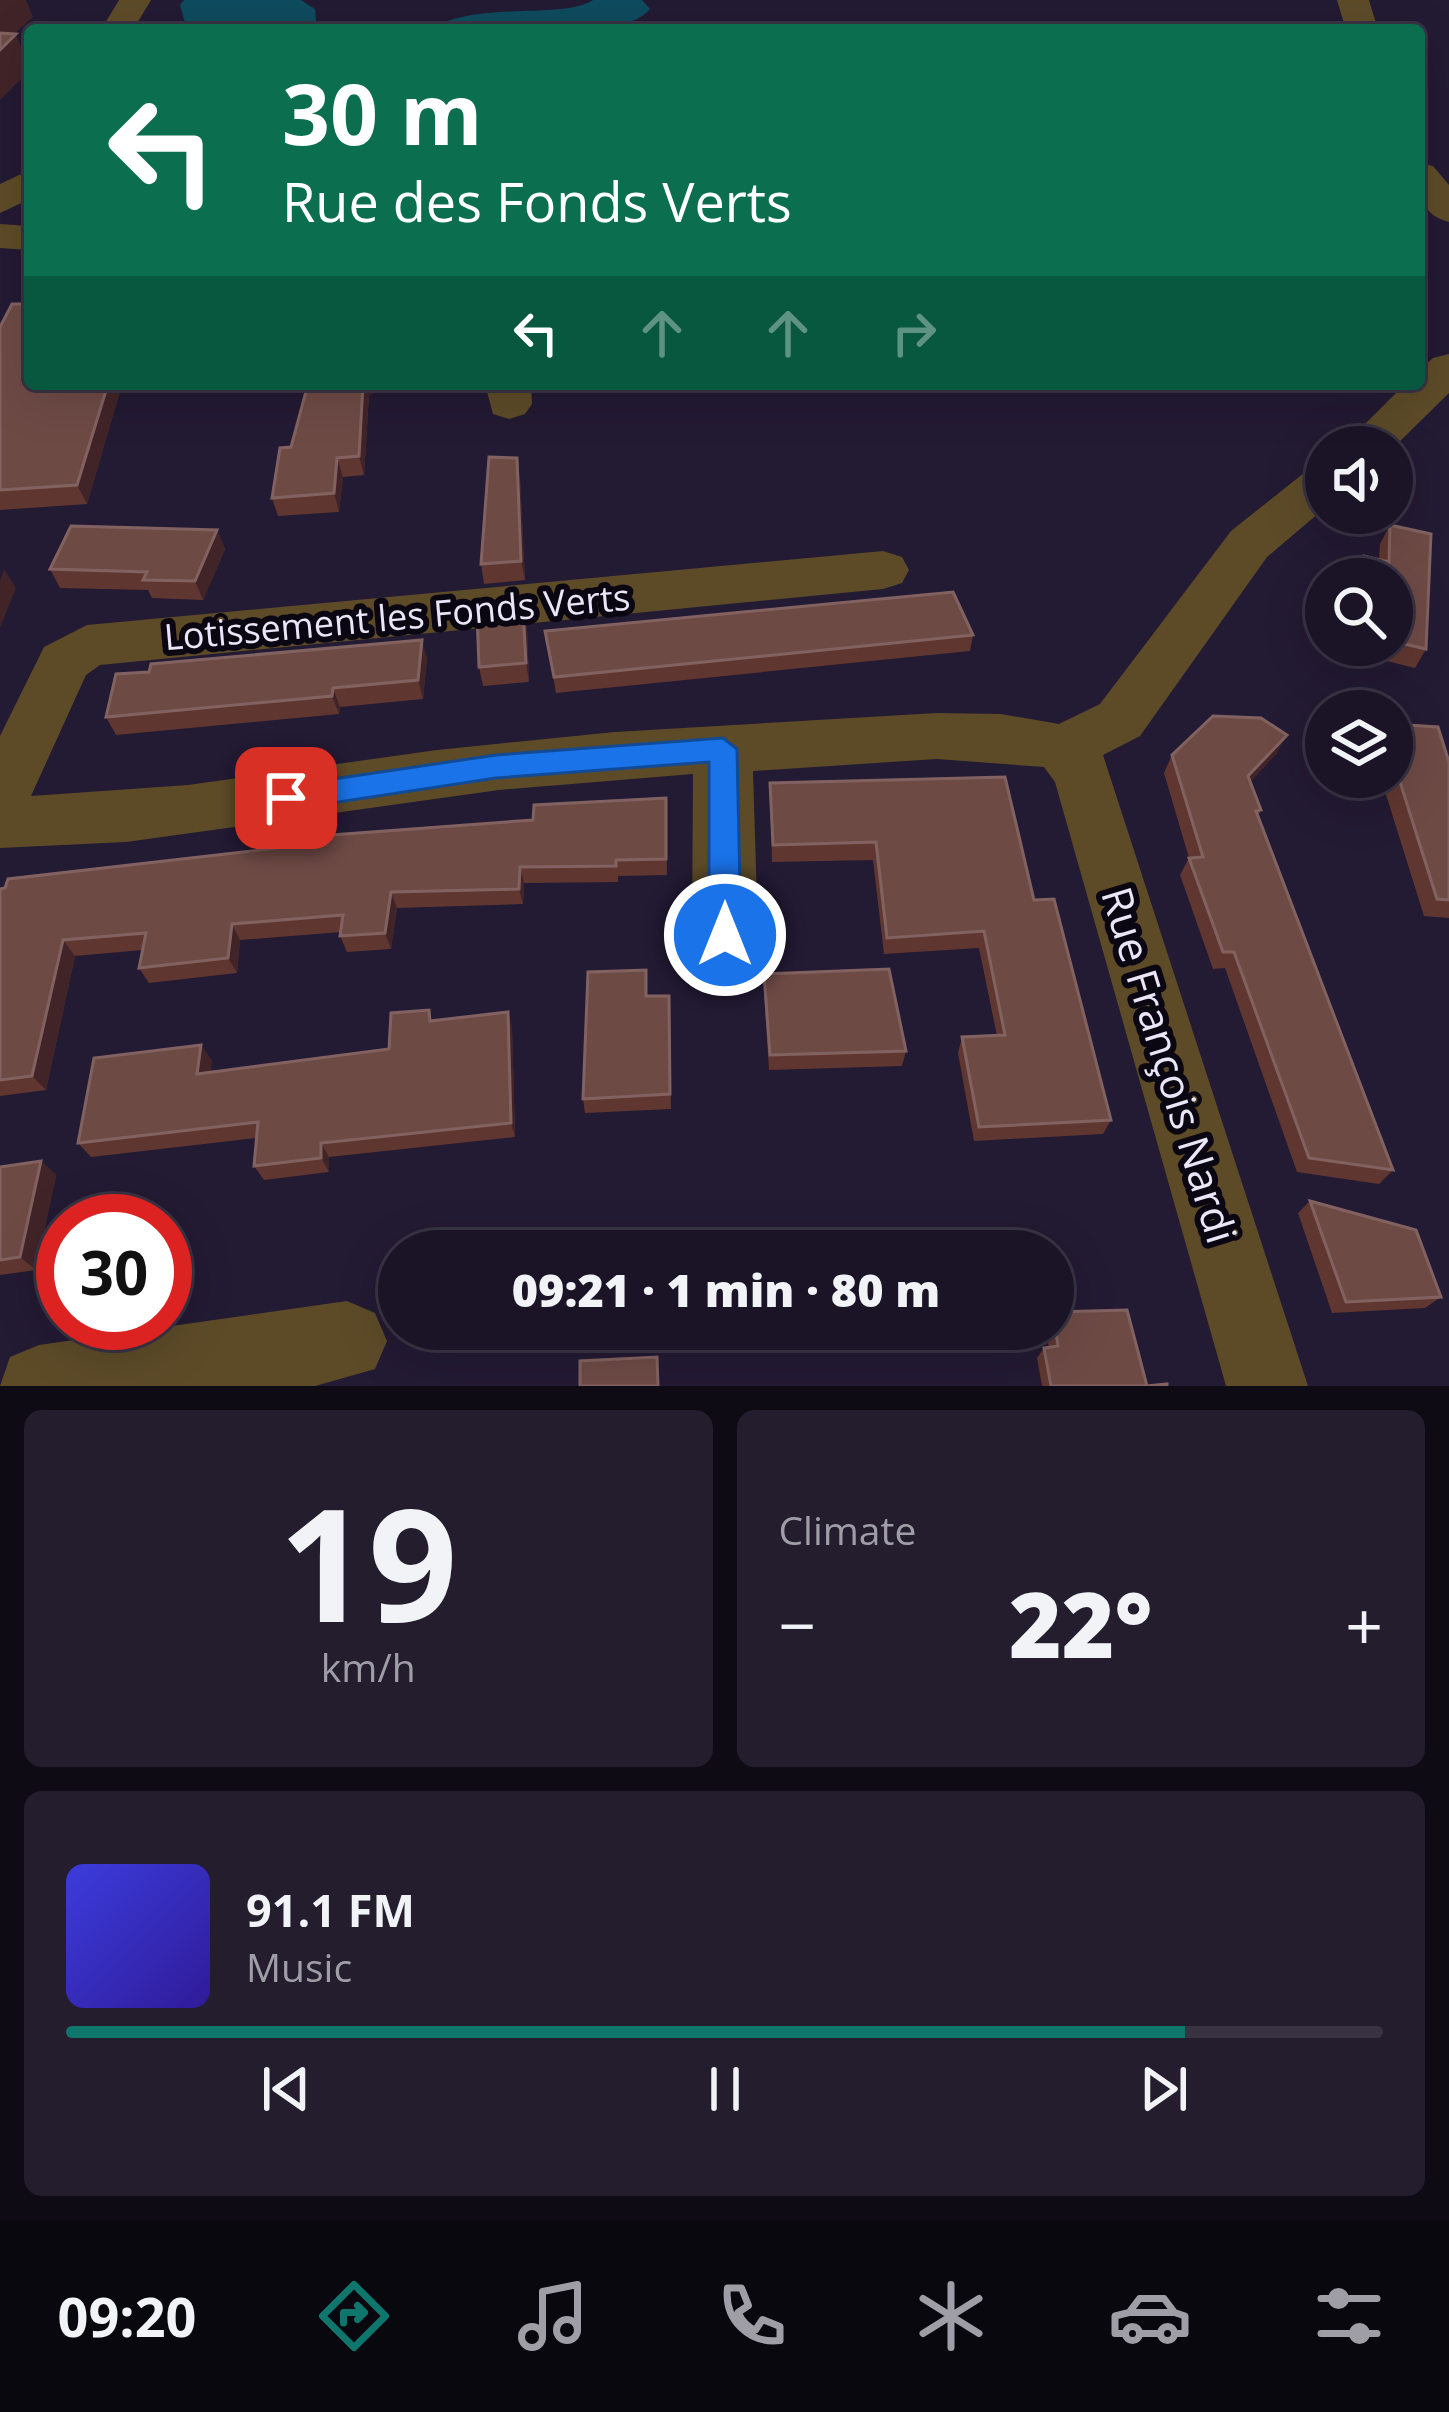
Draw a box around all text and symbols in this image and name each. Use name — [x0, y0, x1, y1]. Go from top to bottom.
text: 30 m — [282, 55, 482, 170]
icon: left — [84, 72, 240, 228]
text: Rue des Fonds Verts — [282, 164, 792, 238]
icon: left — [503, 300, 569, 366]
icon: ahead — [629, 300, 695, 366]
icon: ahead — [755, 300, 821, 366]
icon: right — [881, 300, 947, 366]
map controls — [1305, 426, 1413, 798]
button: sound — [1305, 426, 1413, 534]
button: search — [1305, 558, 1413, 666]
street label: Lotissement les Fonds Verts — [162, 572, 632, 661]
button: layers — [1305, 690, 1413, 798]
pin — [235, 747, 337, 849]
icon: arrive — [253, 765, 319, 831]
position arrow — [662, 872, 788, 998]
street label: Rue François Nardi — [1089, 880, 1252, 1250]
speed limit sign: 30 — [36, 1194, 192, 1350]
text: 09:21 · 1 min · 80 m — [512, 1259, 940, 1320]
text: 19 — [279, 1455, 457, 1668]
text: Climate — [779, 1503, 916, 1556]
text: 22° — [1009, 1562, 1152, 1684]
text: − — [779, 1579, 816, 1669]
text: + — [1345, 1579, 1383, 1669]
text: km/h — [321, 1640, 416, 1693]
text: 91.1 FM — [246, 1879, 415, 1940]
text: Music — [246, 1940, 352, 1993]
icon: previous — [253, 2056, 319, 2122]
icon: pause — [692, 2056, 758, 2122]
icon: next — [1131, 2056, 1197, 2122]
icon: directions — [312, 2274, 396, 2358]
icon: music — [511, 2274, 595, 2358]
icon: phone — [710, 2274, 794, 2358]
icon: climate — [909, 2274, 993, 2358]
icon: car — [1108, 2274, 1192, 2358]
icon: filters — [1307, 2274, 1391, 2358]
text: 09:20 — [58, 2279, 196, 2353]

